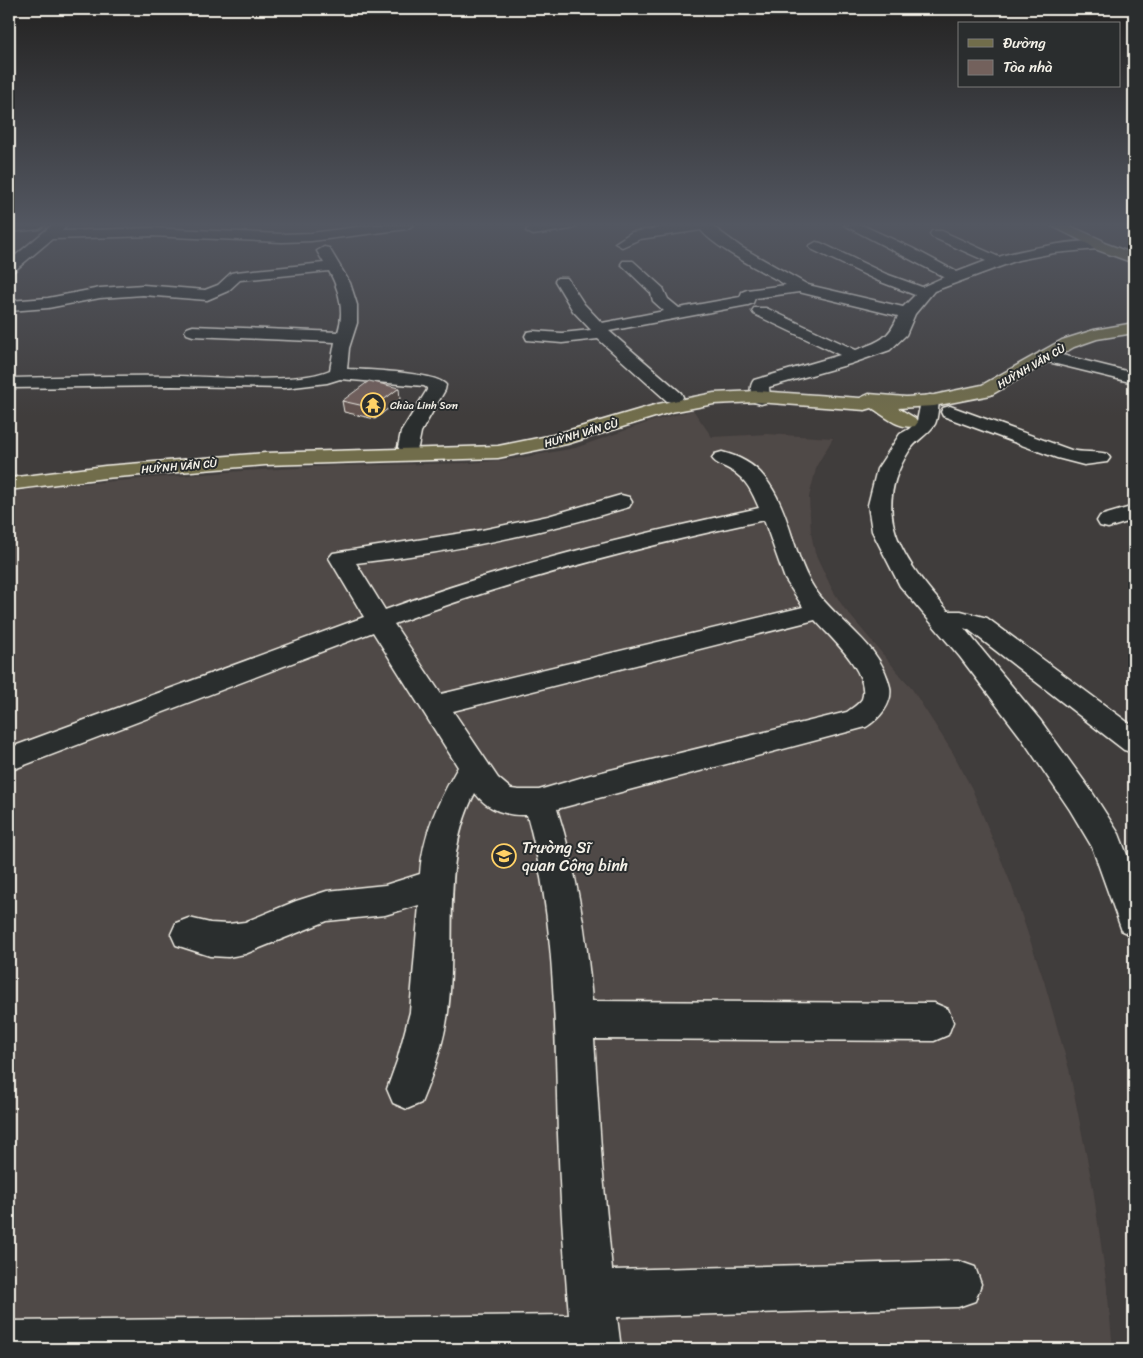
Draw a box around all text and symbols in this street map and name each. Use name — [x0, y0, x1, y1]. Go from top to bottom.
legend — [958, 22, 1120, 88]
text: Đường — [1003, 30, 1046, 56]
text: Tòa nhà — [1003, 54, 1053, 80]
street label: HUỲNH VĂN CÙ — [994, 339, 1070, 394]
temple icon: Chùa Linh Sơn — [360, 392, 386, 418]
place label: Chùa Linh Sơn — [390, 396, 458, 415]
street label: HUỲNH VĂN CÙ — [542, 414, 621, 453]
street label: HUỲNH VĂN CÙ — [140, 454, 218, 479]
place label: Trường Sĩ quan Công binh — [522, 833, 628, 880]
school or university icon: Trường Sĩ quan Công binh — [491, 843, 517, 869]

